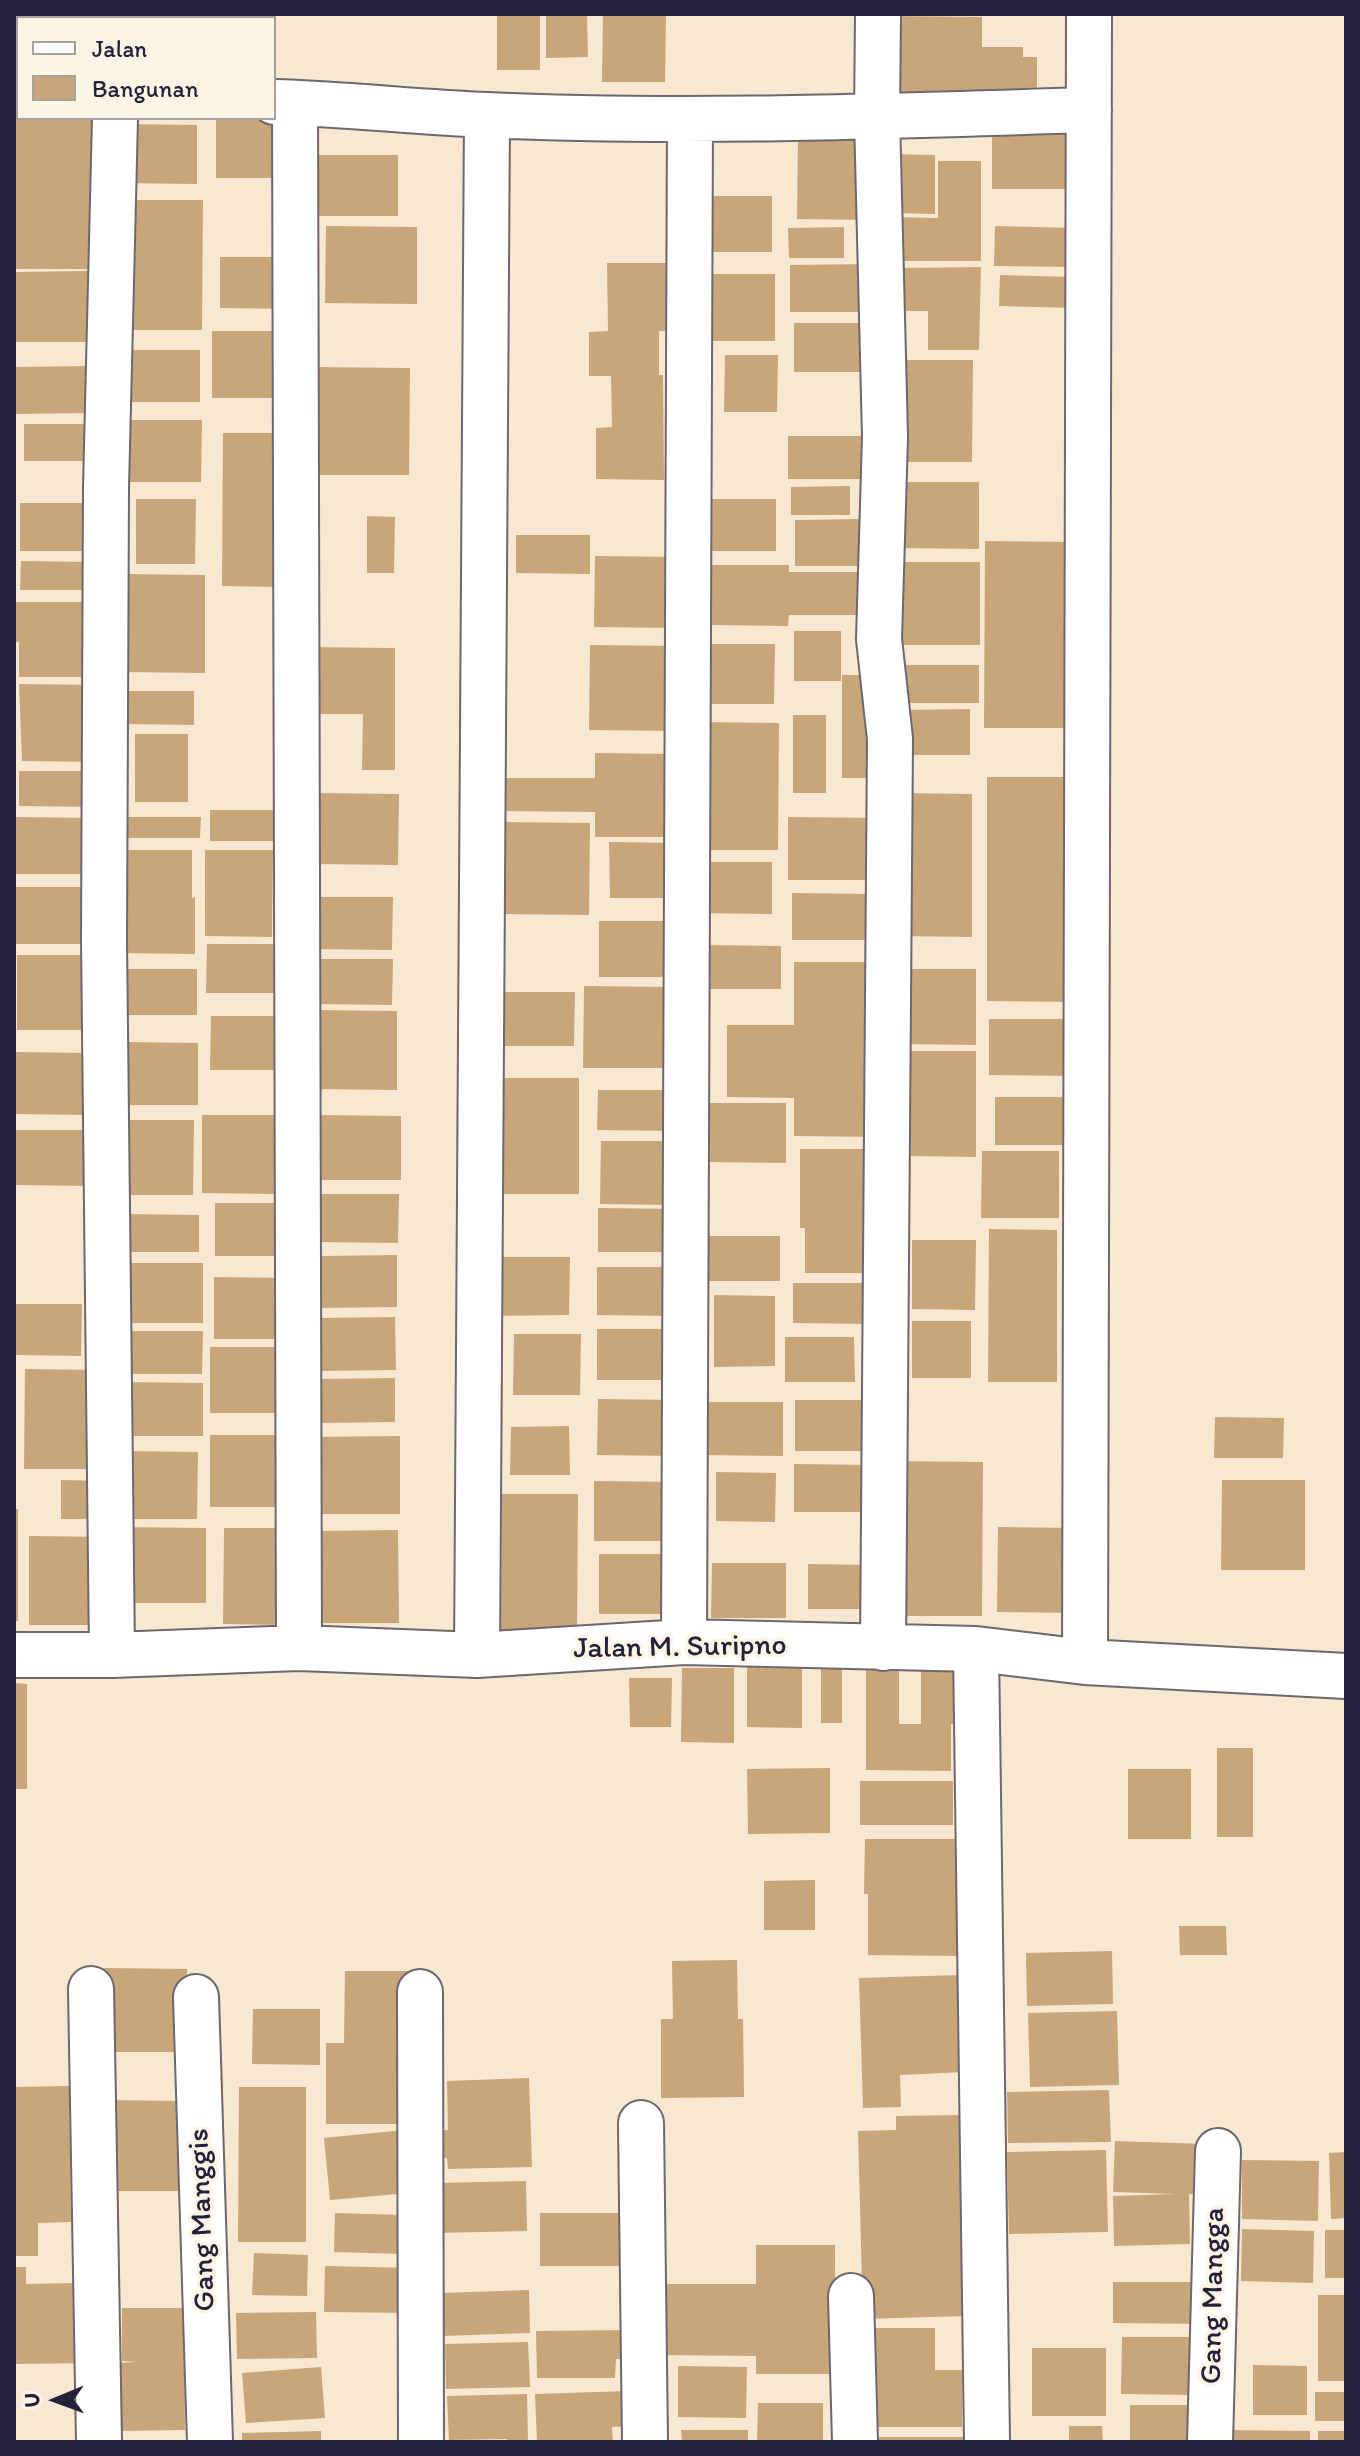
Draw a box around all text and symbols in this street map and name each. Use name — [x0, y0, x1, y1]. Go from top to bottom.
legend — [16, 16, 276, 120]
text: Jalan — [92, 34, 147, 63]
text: Bangunan — [92, 74, 199, 103]
street label: Jalan M. Suripno — [573, 1628, 787, 1668]
street label: Gang Manggis — [182, 2128, 224, 2312]
street label: Gang Mangga — [1194, 2207, 1234, 2385]
north arrow — [16, 2360, 96, 2440]
text: U — [18, 2393, 45, 2408]

